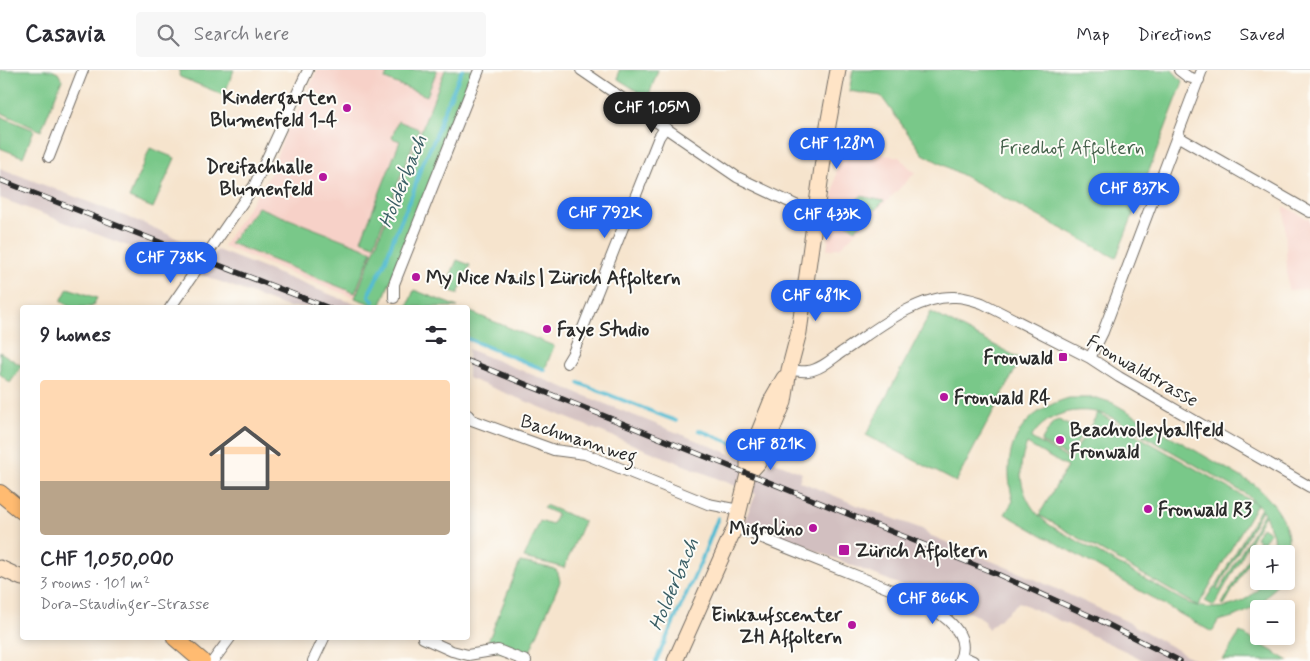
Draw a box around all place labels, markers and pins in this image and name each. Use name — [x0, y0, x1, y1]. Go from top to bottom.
place label: Kindergarten Blumenfeld 1-4 — [210, 86, 337, 133]
pin: CHF 1.05M — [595, 92, 709, 134]
marker: Kindergarten Blumenfeld 1-4 — [341, 102, 353, 114]
pin: CHF 1.28M — [780, 128, 894, 170]
place label: Dreifachhalle Blumenfeld — [206, 155, 313, 202]
marker: Dreifachhalle Blumenfeld — [317, 171, 329, 183]
pin: CHF 837K — [1082, 172, 1186, 215]
pin: CHF 792K — [553, 196, 657, 239]
pin: CHF 433K — [775, 198, 879, 241]
pin: CHF 738K — [119, 242, 223, 284]
place label: My Nice Nails | Zürich Affoltern — [426, 266, 681, 294]
marker: My Nice Nails | Zürich Affoltern — [410, 271, 422, 283]
pin: CHF 681K — [764, 280, 868, 322]
place label: Faye Studio — [557, 318, 649, 343]
marker: Faye Studio — [541, 323, 553, 335]
place label: Fronwald — [984, 346, 1053, 371]
marker: Fronwald — [1057, 351, 1069, 363]
place label: Fronwald R4 — [954, 386, 1050, 411]
marker: Fronwald R4 — [938, 391, 950, 403]
place label: Beachvolleyballfeld Fronwald — [1070, 418, 1224, 465]
pin: CHF 821K — [719, 428, 823, 471]
marker: Beachvolleyballfeld Fronwald — [1054, 434, 1066, 446]
place label: Fronwald R3 — [1158, 498, 1252, 523]
marker: Fronwald R3 — [1142, 503, 1154, 515]
place label: Migrolino — [729, 517, 803, 545]
marker: Migrolino — [807, 522, 819, 534]
place label: Zürich Affoltern — [855, 539, 988, 567]
marker: Zürich Affoltern — [837, 543, 851, 557]
pin: CHF 866K — [881, 582, 985, 625]
place label: Einkaufscenter ZH Affoltern — [711, 603, 843, 653]
marker: Einkaufscenter ZH Affoltern — [846, 619, 858, 631]

